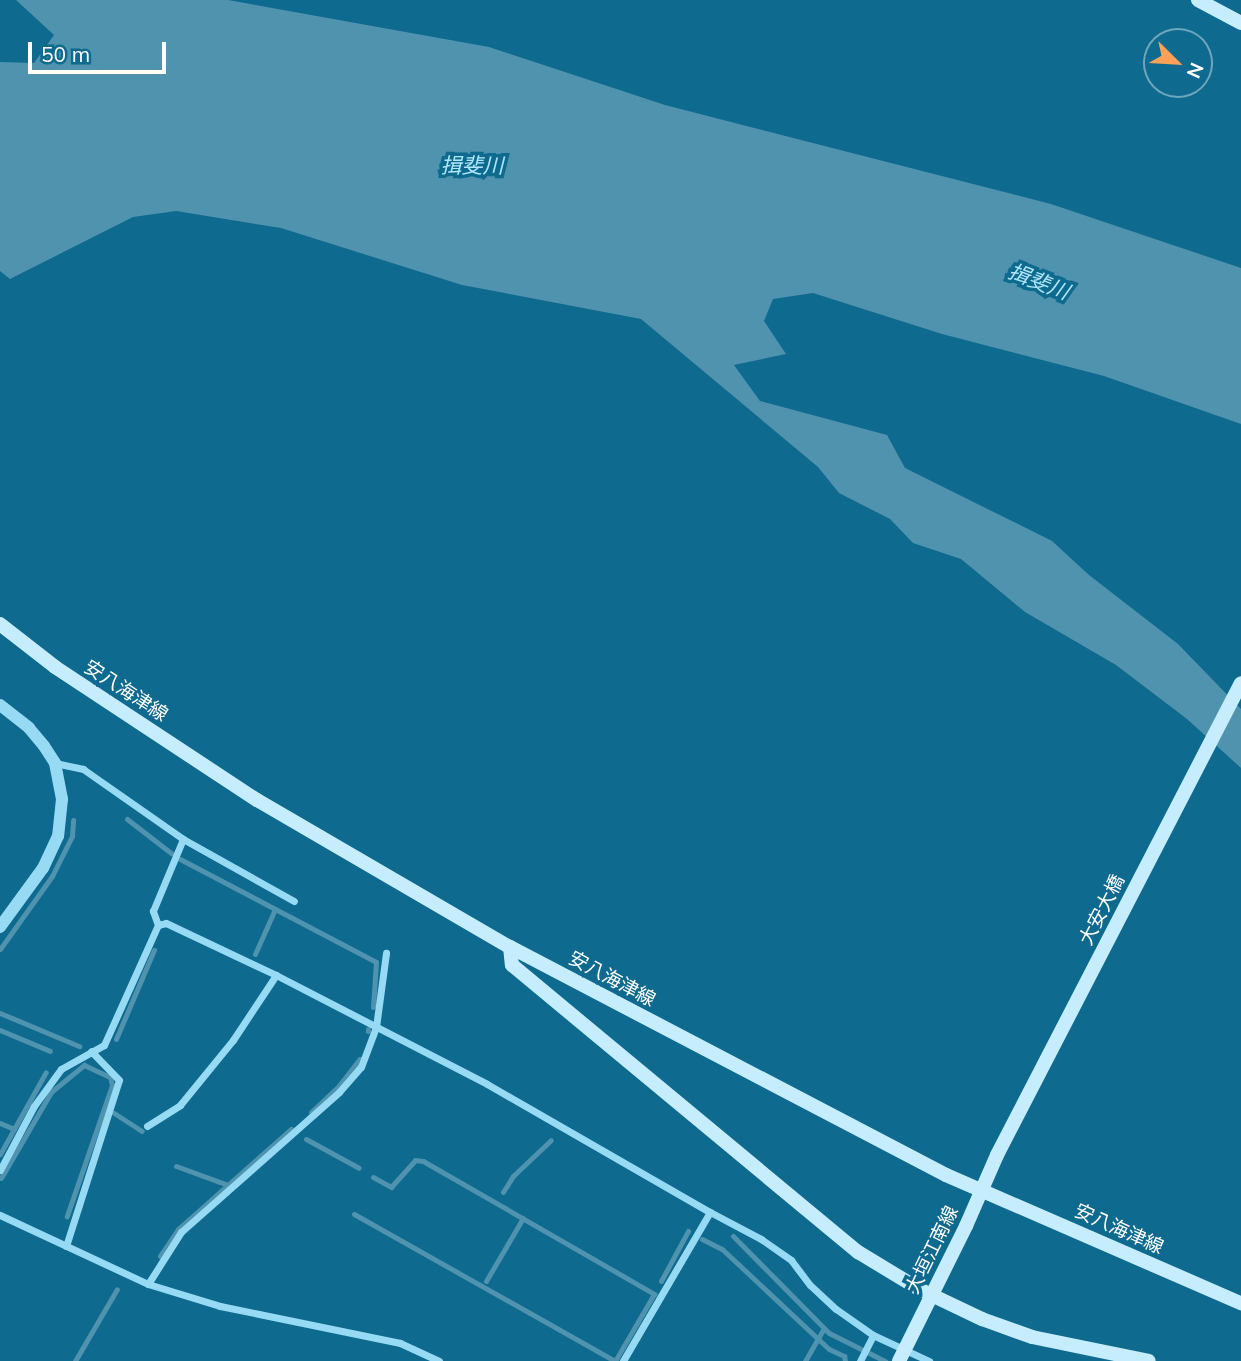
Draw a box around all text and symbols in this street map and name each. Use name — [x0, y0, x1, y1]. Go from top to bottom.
scale bar — [32, 28, 170, 72]
north arrow — [1143, 28, 1213, 98]
text: 50 m — [41, 41, 90, 67]
text: N — [1181, 59, 1209, 82]
water label: 揖斐川 — [441, 152, 503, 178]
water label: 揖斐川 — [1005, 258, 1073, 304]
street label: 安八海津線 — [80, 656, 172, 726]
street label: 大安大橋 — [1075, 871, 1129, 949]
street label: 安八海津線 — [565, 947, 659, 1011]
street label: 安八海津線 — [1071, 1199, 1167, 1259]
street label: 大垣江南線 — [901, 1202, 963, 1298]

